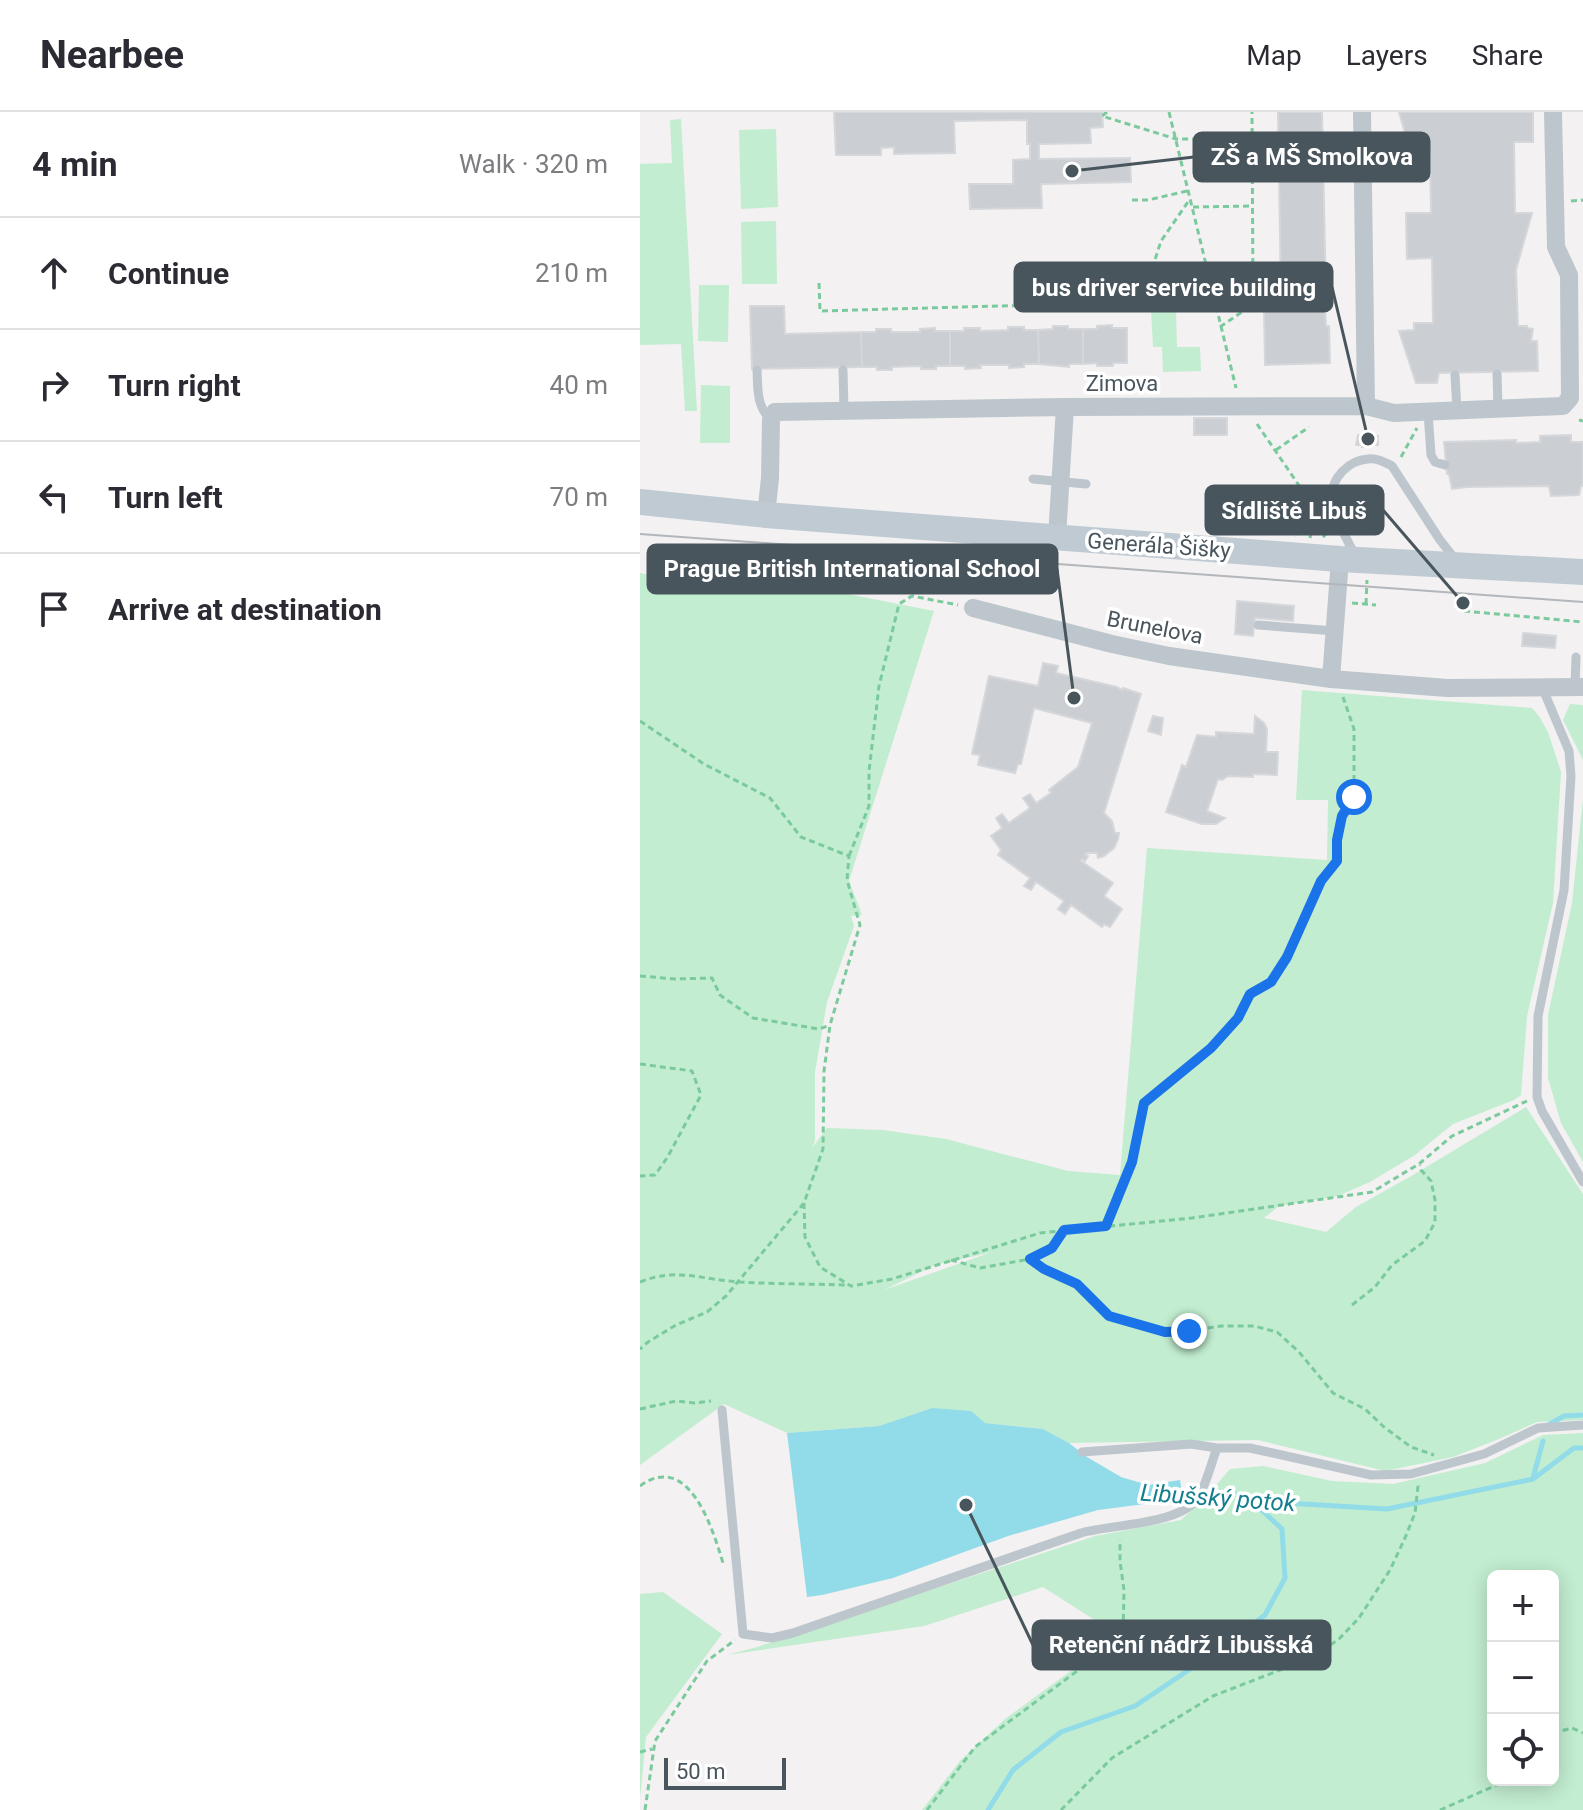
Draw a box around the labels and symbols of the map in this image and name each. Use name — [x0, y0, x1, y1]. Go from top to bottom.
callout: ZŠ a MŠ Smolkova — [1194, 133, 1429, 181]
text: ZŠ a MŠ Smolkova — [1211, 143, 1413, 171]
callout: bus driver service building — [1015, 263, 1332, 311]
text: bus driver service building — [1032, 274, 1316, 302]
street label: Zimova — [1086, 371, 1158, 396]
callout: Sídliště Libuš — [1206, 486, 1383, 534]
text: Sídliště Libuš — [1221, 497, 1367, 525]
street label: Generála Šišky — [1086, 527, 1232, 563]
callout: Prague British International School — [648, 545, 1057, 593]
text: Prague British International School — [664, 555, 1040, 583]
street label: Brunelova — [1105, 606, 1205, 649]
route start — [1336, 779, 1372, 815]
route end — [1171, 1313, 1207, 1349]
water label: Libušský potok — [1139, 1479, 1298, 1517]
callout: Retenční nádrž Libušská — [1033, 1621, 1330, 1669]
text: Retenční nádrž Libušská — [1049, 1631, 1314, 1659]
scale bar — [664, 1754, 786, 1790]

